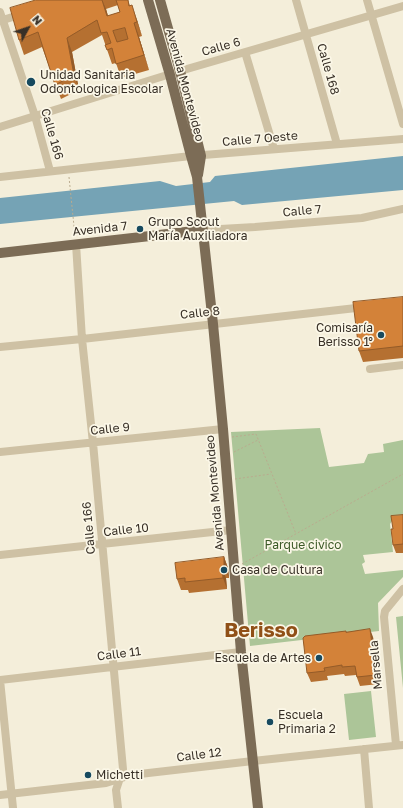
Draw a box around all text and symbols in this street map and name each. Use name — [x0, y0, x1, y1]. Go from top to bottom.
north arrow — [8, 8, 48, 48]
text: N — [30, 13, 45, 27]
street label: Avenida Montevideo — [163, 27, 207, 143]
street label: Calle 6 — [200, 35, 242, 59]
street label: Calle 168 — [314, 42, 342, 96]
place label: Unidad Sanitaria Odontologica Escolar — [40, 68, 163, 96]
marker: Unidad Sanitaria Odontologica Escolar — [25, 76, 37, 88]
street label: Calle 166 — [38, 107, 66, 161]
street label: Calle 7 Oeste — [222, 129, 298, 149]
street label: Calle 7 — [282, 202, 322, 220]
place label: Grupo Scout María Auxiliadora — [148, 215, 247, 243]
street label: Avenida 7 — [72, 219, 128, 239]
marker: Grupo Scout María Auxiliadora — [135, 224, 145, 234]
street label: Calle 8 — [179, 304, 221, 322]
place label: Comisaría Berisso 1° — [316, 321, 373, 349]
marker: Comisaría Berisso 1° — [376, 330, 386, 340]
street label: Calle 9 — [89, 420, 131, 438]
street label: Avenida Montevideo — [203, 434, 227, 552]
street label: Calle 166 — [80, 501, 98, 555]
street label: Calle 10 — [103, 520, 149, 540]
park label: Parque civico — [264, 538, 342, 552]
place label: Casa de Cultura — [232, 563, 323, 577]
marker: Casa de Cultura — [219, 565, 229, 575]
district label: Berisso — [224, 619, 298, 643]
street label: Marsella — [367, 640, 385, 690]
street label: Calle 11 — [96, 644, 142, 664]
place label: Escuela de Artes — [215, 651, 311, 665]
marker: Escuela de Artes — [314, 653, 324, 663]
place label: Escuela Primaria 2 — [278, 708, 336, 736]
marker: Escuela Primaria 2 — [265, 717, 275, 727]
street label: Calle 12 — [176, 745, 222, 765]
place label: Michetti — [96, 768, 143, 782]
marker: Michetti — [83, 770, 93, 780]

